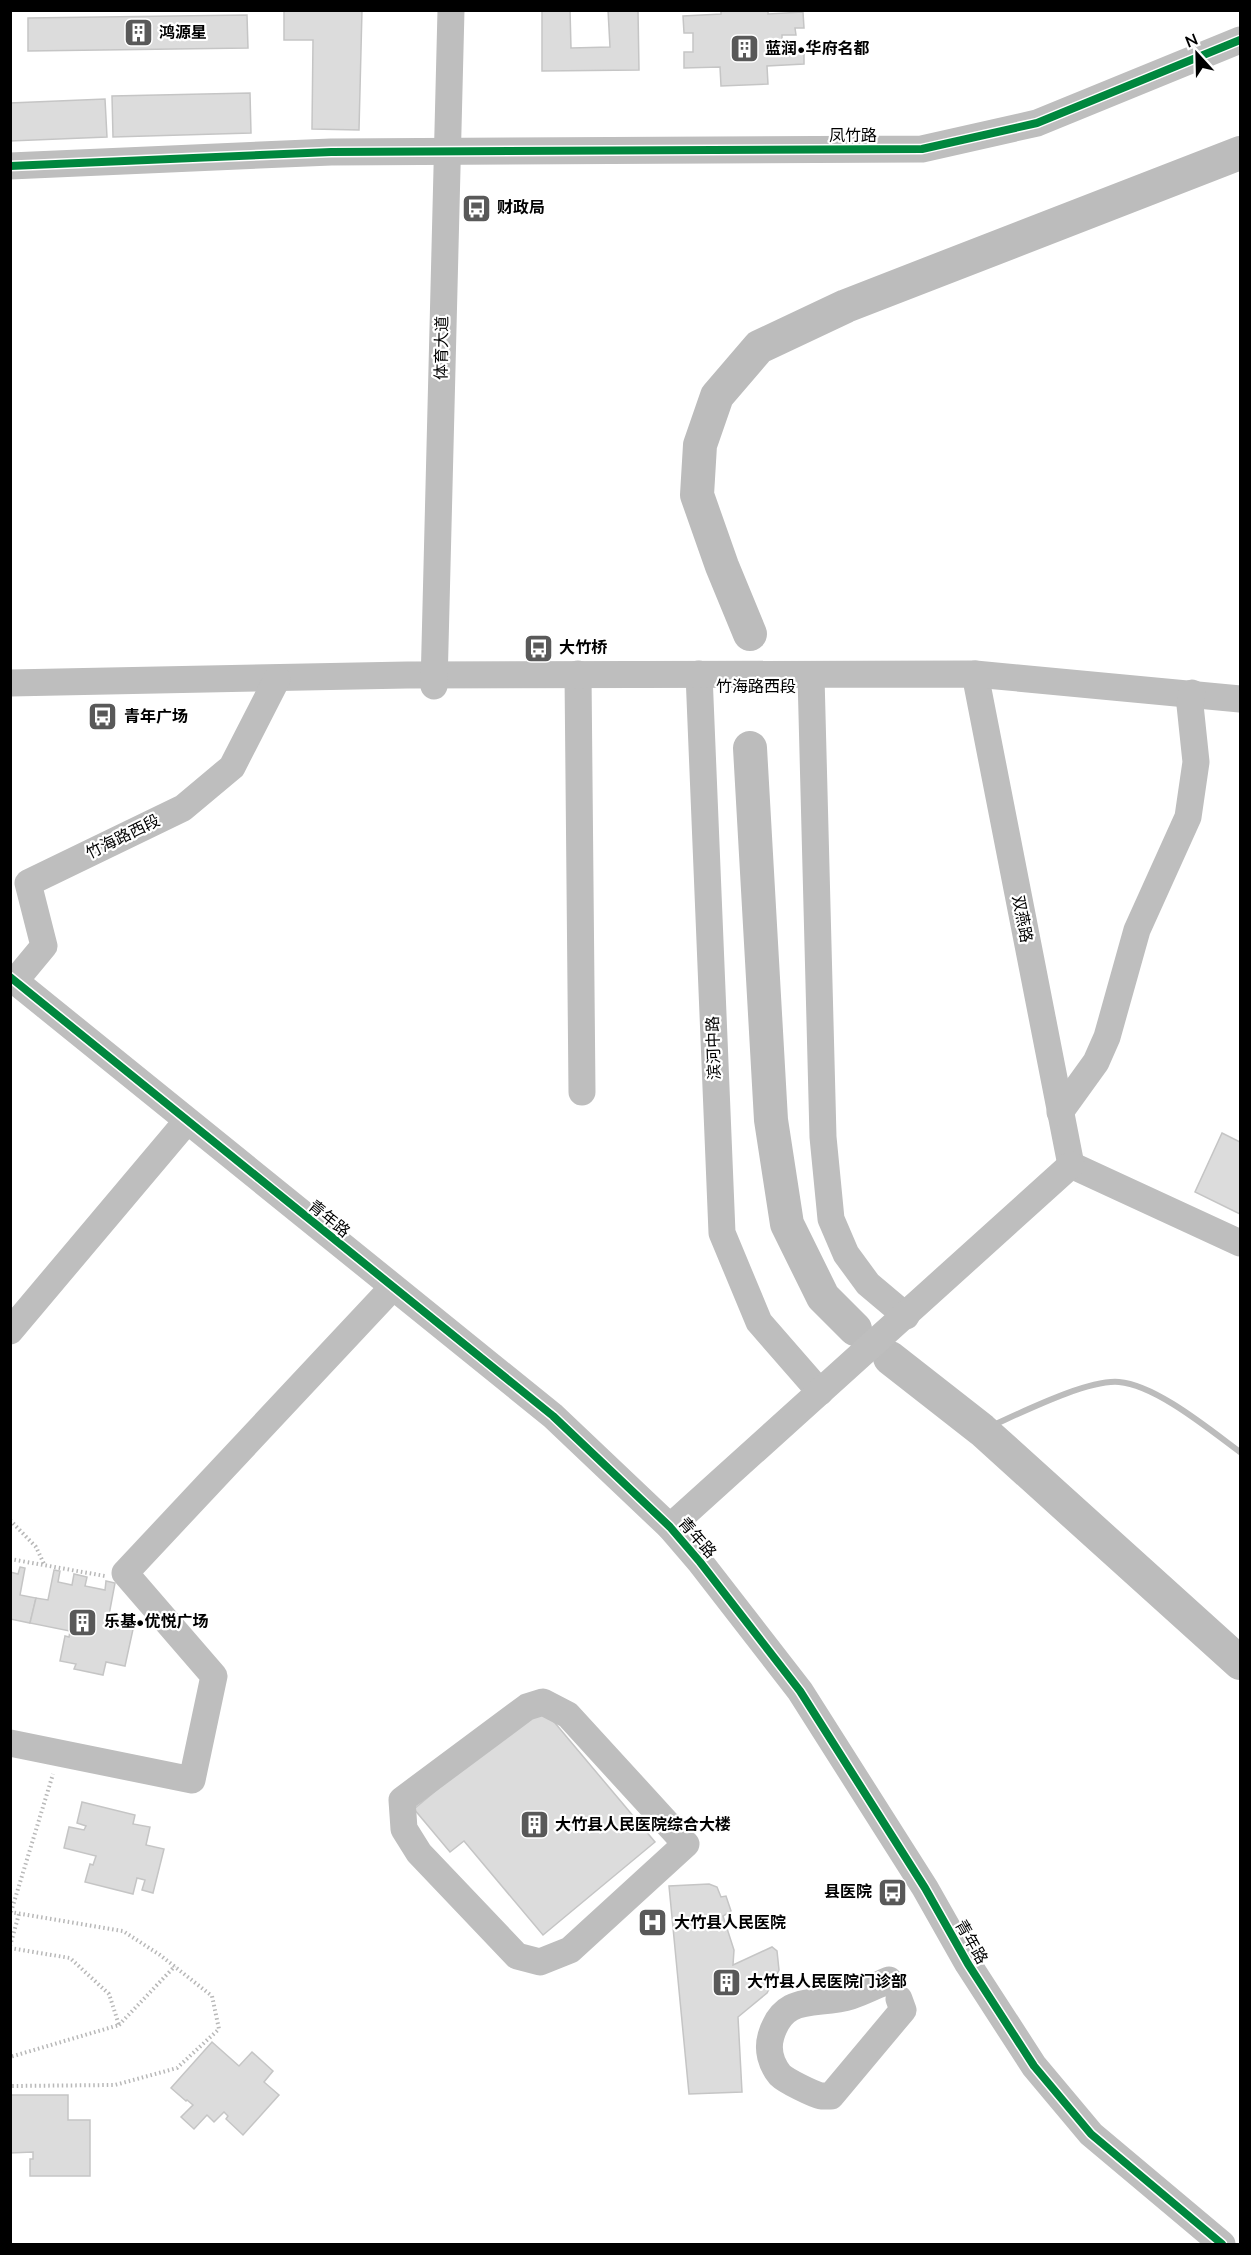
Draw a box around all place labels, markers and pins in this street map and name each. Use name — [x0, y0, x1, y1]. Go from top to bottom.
building icon: 鸿源星 — [122, 17, 154, 49]
place label: 鸿源星 — [159, 22, 207, 44]
building icon: 蓝润•华府名都 — [728, 33, 760, 65]
place label: 蓝润•华府名都 — [765, 38, 869, 60]
bus stop icon: 财政局 — [460, 192, 492, 224]
place label: 财政局 — [497, 197, 545, 219]
bus stop icon: 大竹桥 — [522, 632, 554, 664]
place label: 大竹桥 — [559, 637, 608, 659]
bus stop icon: 青年广场 — [87, 701, 119, 733]
place label: 青年广场 — [124, 706, 188, 728]
building icon: 乐基•优悦广场 — [67, 1606, 99, 1638]
place label: 乐基•优悦广场 — [104, 1611, 208, 1633]
building icon: 大竹县人民医院综合大楼 — [518, 1809, 550, 1841]
place label: 大竹县人民医院综合大楼 — [555, 1814, 731, 1836]
bus stop icon: 县医院 — [877, 1876, 909, 1908]
place label: 县医院 — [824, 1881, 872, 1903]
hospital icon: 大竹县人民医院 — [637, 1907, 669, 1939]
place label: 大竹县人民医院 — [674, 1912, 786, 1934]
building icon: 大竹县人民医院门诊部 — [710, 1966, 742, 1998]
place label: 大竹县人民医院门诊部 — [747, 1971, 907, 1993]

